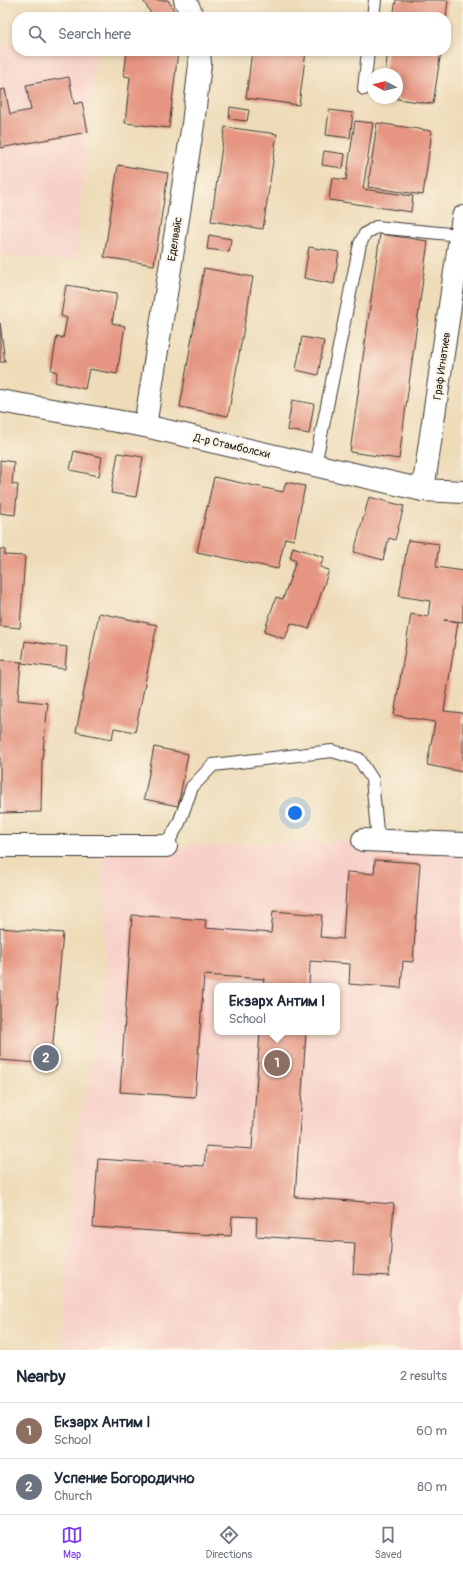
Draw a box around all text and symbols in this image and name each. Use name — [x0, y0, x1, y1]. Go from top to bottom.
search box — [12, 12, 451, 56]
icon: search — [26, 23, 48, 45]
text: Search here — [58, 25, 131, 44]
north arrow — [367, 68, 403, 104]
street label: Еделвайс — [165, 215, 185, 262]
street label: Граф Игнатиев — [431, 331, 453, 401]
street label: Д-р Стамболски — [192, 431, 271, 461]
your location — [285, 803, 305, 823]
popup — [214, 983, 340, 1035]
text: Екзарх Антим I — [229, 992, 325, 1011]
text: School — [229, 1011, 266, 1027]
pin: 2 — [33, 1043, 59, 1073]
pin: 1 — [264, 1048, 290, 1078]
text: Nearby — [16, 1366, 65, 1387]
text: 2 results — [400, 1368, 447, 1384]
text: Екзарх Антим I — [54, 1413, 150, 1432]
text: 1 — [26, 1423, 32, 1439]
text: 60 m — [416, 1423, 447, 1439]
text: School — [54, 1432, 91, 1448]
text: Успение Богородично — [54, 1469, 195, 1488]
text: 2 — [25, 1479, 33, 1495]
text: 80 m — [417, 1479, 447, 1495]
text: Church — [54, 1488, 92, 1504]
tab: Map — [61, 1524, 83, 1561]
tab: Directions — [205, 1524, 252, 1561]
tab: Saved — [375, 1524, 402, 1561]

